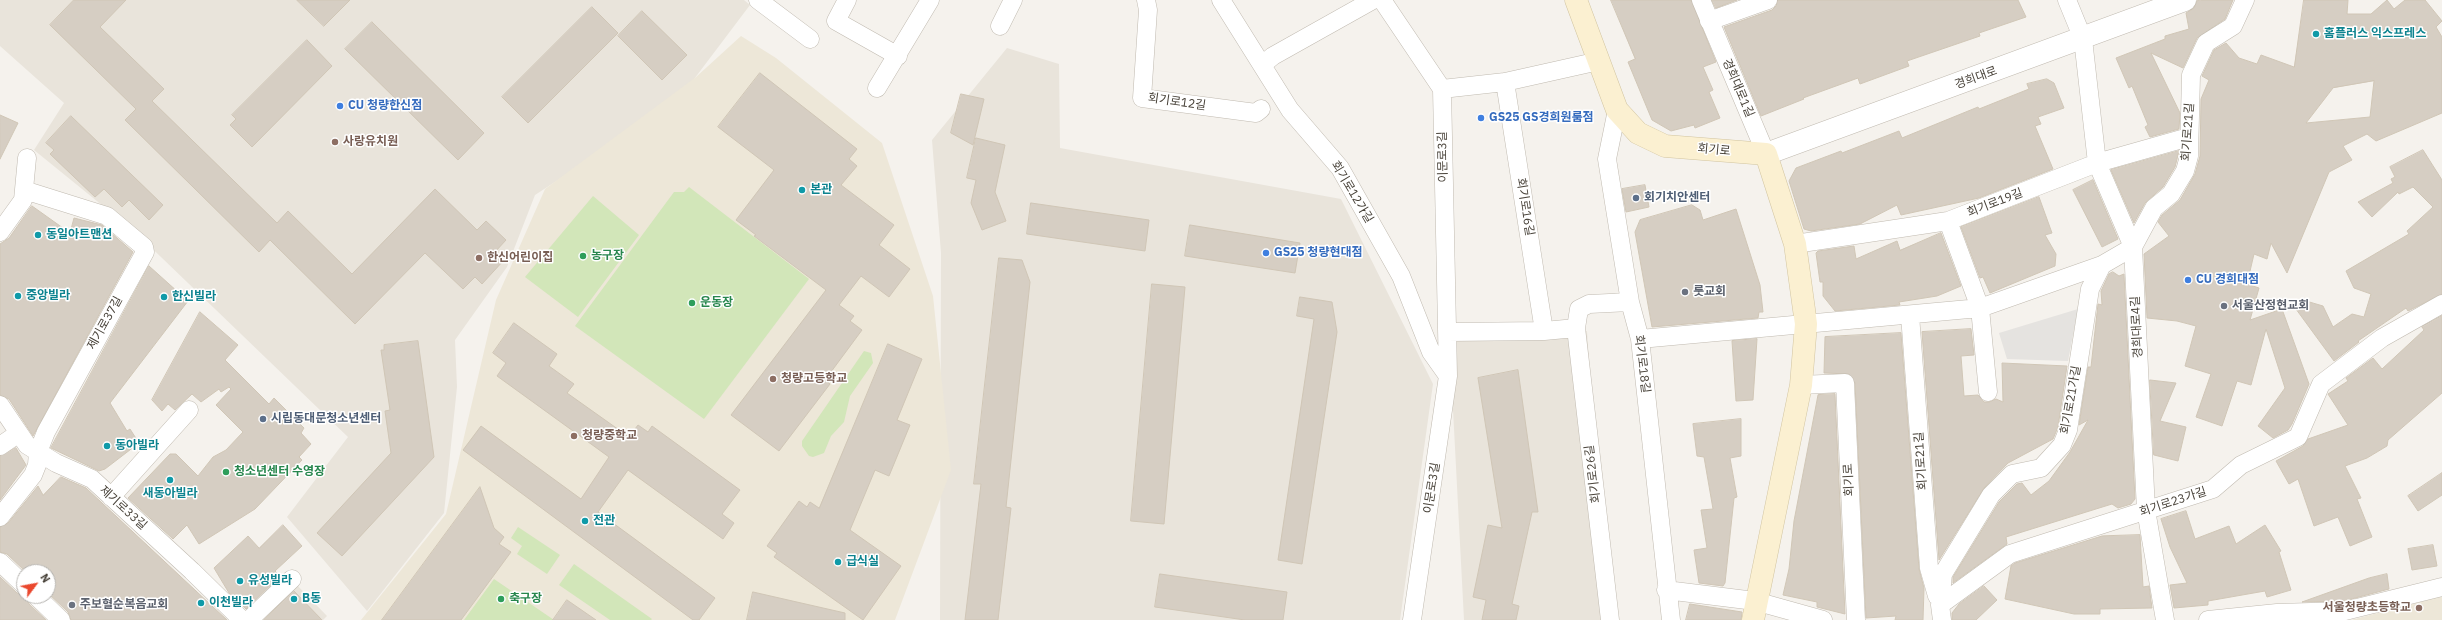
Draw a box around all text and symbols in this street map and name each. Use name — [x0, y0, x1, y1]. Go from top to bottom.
place label: 홈플러스 익스프레스 — [2324, 27, 2426, 41]
marker: 홈플러스 익스프레스 — [2311, 29, 2321, 39]
street label: 경희대로1길 — [1719, 56, 1757, 120]
street label: 경희대로 — [1953, 64, 1999, 92]
street label: 회기로12길 — [1147, 91, 1207, 113]
place label: CU 청량한신점 — [348, 99, 422, 113]
marker: CU 청량한신점 — [335, 101, 345, 111]
street label: 회기로21길 — [2179, 102, 2197, 162]
place label: GS25 GS경희원룸점 — [1489, 111, 1594, 125]
marker: GS25 GS경희원룸점 — [1476, 113, 1486, 123]
street label: 이문로3길 — [1435, 131, 1451, 183]
place label: 사랑유치원 — [343, 135, 398, 149]
marker: 사랑유치원 — [330, 137, 340, 147]
street label: 회기로 — [1697, 141, 1731, 159]
street label: 회기로12가길 — [1328, 158, 1376, 226]
street label: 회기로16길 — [1513, 177, 1537, 237]
place label: 본관 — [810, 183, 832, 197]
marker: 본관 — [797, 185, 807, 195]
street label: 회기로19길 — [1965, 186, 2025, 220]
place label: 회기치안센터 — [1644, 191, 1710, 205]
marker: 회기치안센터 — [1631, 193, 1641, 203]
place label: 동일아트맨션 — [46, 228, 112, 242]
marker: 동일아트맨션 — [33, 230, 43, 240]
place label: GS25 청량현대점 — [1274, 246, 1363, 260]
marker: GS25 청량현대점 — [1261, 248, 1271, 258]
place label: 농구장 — [591, 249, 624, 263]
place label: 한신어린이집 — [487, 251, 553, 265]
marker: 농구장 — [578, 251, 588, 261]
marker: 한신어린이집 — [474, 253, 484, 263]
place label: CU 경희대점 — [2196, 273, 2259, 287]
marker: CU 경희대점 — [2183, 275, 2193, 285]
place label: 룻교회 — [1693, 285, 1726, 299]
marker: 룻교회 — [1680, 287, 1690, 297]
place label: 중앙빌라 — [26, 289, 70, 303]
place label: 한신빌라 — [172, 290, 216, 304]
marker: 중앙빌라 — [13, 291, 23, 301]
marker: 한신빌라 — [159, 292, 169, 302]
street label: 제기로37길 — [85, 294, 125, 352]
street label: 경희대로4길 — [2128, 295, 2146, 359]
place label: 운동장 — [700, 296, 733, 310]
marker: 운동장 — [687, 298, 697, 308]
place label: 서울산정현교회 — [2232, 299, 2309, 313]
marker: 서울산정현교회 — [2219, 301, 2229, 311]
street label: 회기로18길 — [1631, 334, 1653, 394]
street label: 회기로21가길 — [2058, 364, 2084, 436]
place label: 청량고등학교 — [781, 372, 847, 386]
marker: 청량고등학교 — [768, 374, 778, 384]
place label: 시립동대문청소년센터 — [271, 412, 381, 426]
marker: 시립동대문청소년센터 — [258, 414, 268, 424]
place label: 청량중학교 — [582, 429, 637, 443]
marker: 청량중학교 — [569, 431, 579, 441]
street label: 회기로21길 — [1912, 431, 1930, 491]
place label: 동아빌라 — [115, 439, 159, 453]
marker: 동아빌라 — [102, 441, 112, 451]
street label: 회기로26길 — [1582, 444, 1604, 504]
street label: 이문로3길 — [1421, 462, 1443, 514]
street label: 회기로 — [1841, 463, 1857, 497]
place label: 청소년센터 수영장 — [234, 465, 325, 479]
marker: 청소년센터 수영장 — [221, 467, 231, 477]
marker: 새동아빌라 — [165, 475, 175, 485]
street label: 제기로33길 — [96, 483, 150, 533]
street label: 회기로23가길 — [2138, 484, 2208, 520]
place label: 새동아빌라 — [142, 487, 198, 501]
place label: 전관 — [593, 514, 615, 528]
marker: 전관 — [580, 516, 590, 526]
place label: 급식실 — [846, 555, 879, 569]
marker: 급식실 — [833, 557, 843, 567]
north arrow — [16, 564, 56, 604]
text: N — [37, 571, 53, 585]
place label: 유성빌라 — [248, 574, 292, 588]
marker: 유성빌라 — [235, 576, 245, 586]
place label: B동 — [302, 592, 321, 606]
place label: 축구장 — [509, 592, 542, 606]
marker: B동 — [289, 594, 299, 604]
marker: 축구장 — [496, 594, 506, 604]
place label: 이천빌라 — [209, 596, 253, 610]
place label: 주보혈순복음교회 — [80, 598, 168, 612]
marker: 이천빌라 — [196, 598, 206, 608]
marker: 주보혈순복음교회 — [67, 600, 77, 610]
place label: 서울청량초등학교 — [2323, 601, 2411, 615]
marker: 서울청량초등학교 — [2414, 603, 2424, 613]

